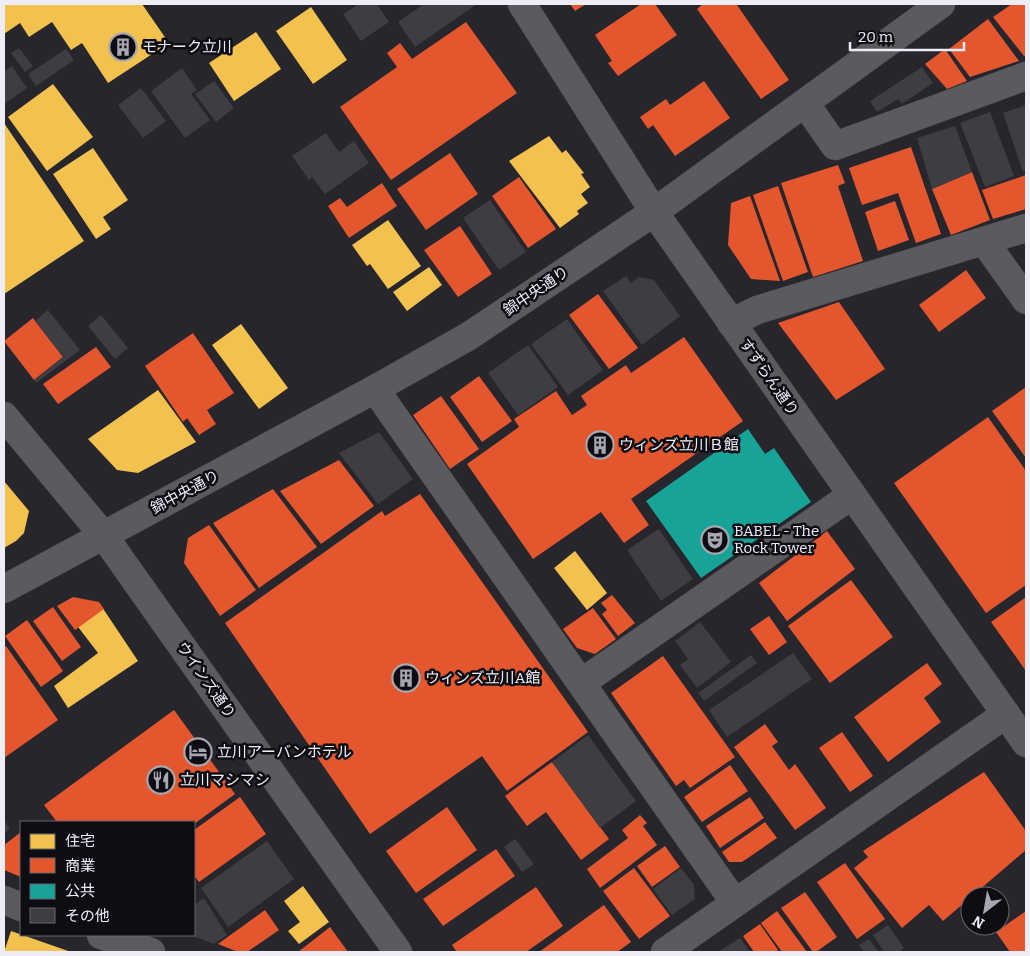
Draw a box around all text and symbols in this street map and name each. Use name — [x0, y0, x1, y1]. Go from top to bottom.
scale bar — [850, 20, 964, 52]
text: 20 m — [858, 28, 894, 46]
building icon: モナーク立川 — [108, 32, 138, 62]
place label: モナーク立川 — [142, 38, 232, 56]
street label: 錦中央通り — [500, 263, 572, 319]
street label: すずらん通り — [736, 335, 802, 419]
building icon: ウィンズ立川Ｂ館 — [585, 430, 615, 460]
place label: ウィンズ立川Ｂ館 — [619, 436, 739, 454]
street label: 錦中央通り — [148, 466, 222, 518]
place label: BABEL - The Rock Tower — [734, 522, 819, 557]
theatre icon: BABEL - The Rock Tower — [700, 525, 730, 555]
street label: ウインズ通り — [173, 638, 239, 722]
building icon: ウィンズ立川A館 — [391, 663, 421, 693]
place label: ウィンズ立川A館 — [425, 669, 540, 687]
hotel icon: 立川アーバンホテル — [183, 737, 213, 767]
place label: 立川アーバンホテル — [217, 743, 352, 761]
restaurant icon: 立川マシマシ — [146, 765, 176, 795]
place label: 立川マシマシ — [180, 771, 270, 789]
legend — [20, 821, 195, 936]
text: 住宅 — [65, 832, 95, 850]
text: 商業 — [65, 857, 95, 875]
text: 公共 — [65, 882, 95, 900]
north arrow — [960, 886, 1010, 936]
text: その他 — [65, 907, 110, 925]
text: N — [969, 912, 988, 932]

